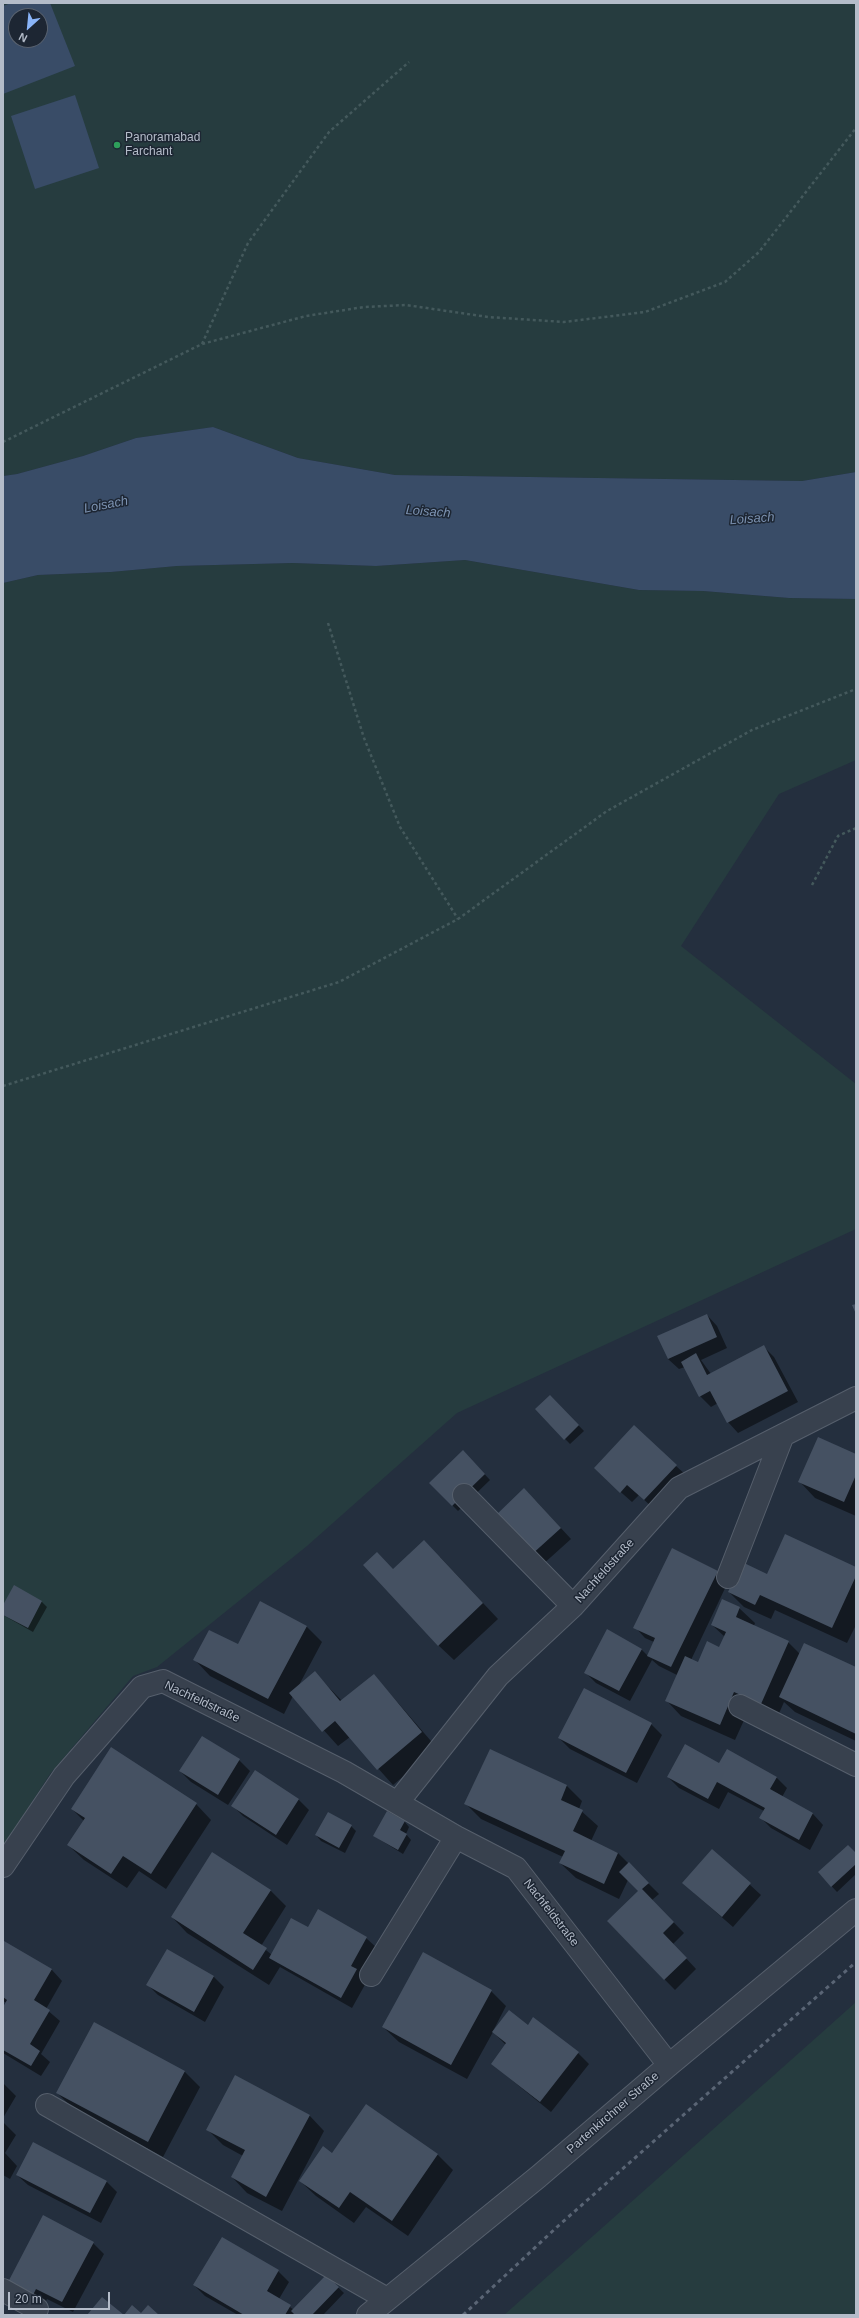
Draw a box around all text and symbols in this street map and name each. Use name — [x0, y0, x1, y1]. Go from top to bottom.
north arrow — [8, 8, 48, 48]
text: N — [17, 31, 29, 45]
place label: Panoramabad Farchant — [125, 131, 200, 159]
marker: Panoramabad Farchant — [112, 140, 122, 150]
water label: Loisach — [83, 493, 129, 517]
water label: Loisach — [405, 503, 451, 521]
water label: Loisach — [729, 510, 775, 528]
street label: Nachfeldstraße — [572, 1536, 638, 1606]
street label: Nachfeldstraße — [162, 1678, 242, 1726]
street label: Nachfeldstraße — [520, 1877, 582, 1949]
street label: Partenkirchner Straße — [564, 2069, 662, 2157]
scale bar — [10, 2284, 112, 2310]
text: 20 m — [15, 2292, 42, 2306]

